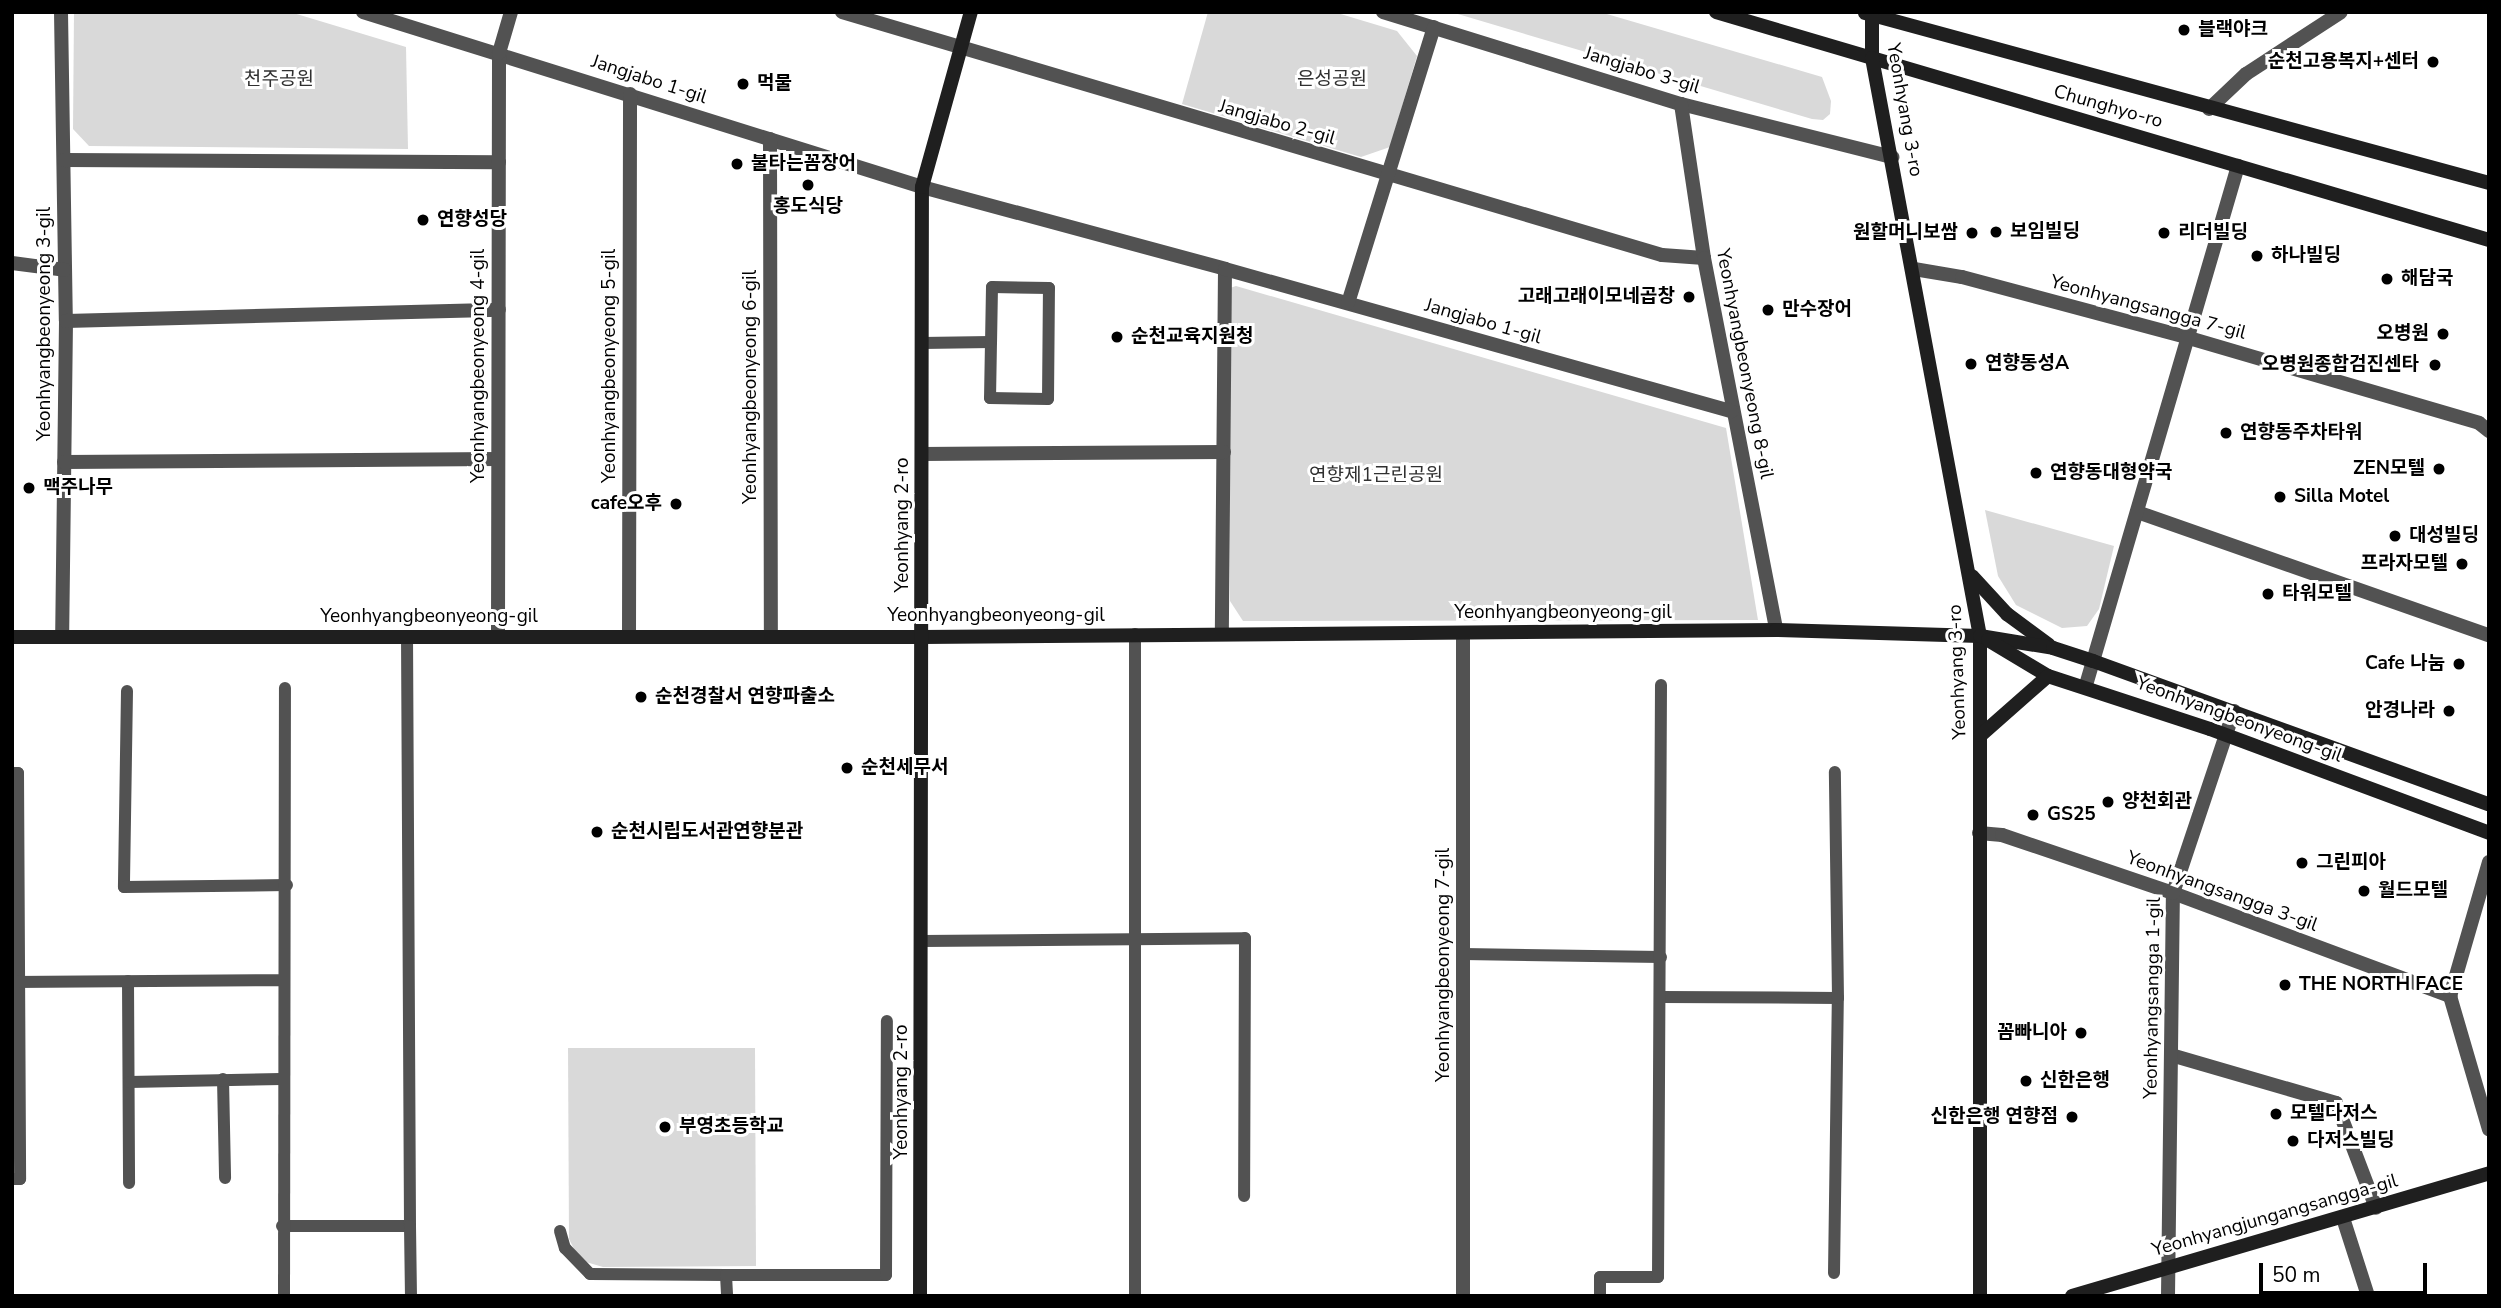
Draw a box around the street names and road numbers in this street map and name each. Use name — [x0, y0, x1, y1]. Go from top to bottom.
street label: Yeonhyang 3-ro — [1881, 41, 1927, 179]
street label: Jangjabo 3-gil — [1581, 43, 1703, 99]
street label: Jangjabo 1-gil — [588, 51, 710, 109]
street label: Chunghyo-ro — [2051, 81, 2165, 133]
street label: Jangjabo 2-gil — [1216, 95, 1338, 151]
street label: Yeonhyangbeonyeong 3-gil — [34, 207, 56, 441]
street label: Yeonhyangbeonyeong 8-gil — [1710, 247, 1778, 481]
street label: Yeonhyangbeonyeong 4-gil — [468, 249, 490, 483]
street label: Yeonhyangbeonyeong 5-gil — [599, 249, 621, 483]
street label: Yeonhyangbeonyeong 6-gil — [740, 270, 762, 504]
street label: Yeonhyangsangga 7-gil — [2048, 271, 2248, 345]
street label: Jangjabo 1-gil — [1422, 294, 1544, 350]
street label: Yeonhyang 2-ro — [892, 457, 914, 593]
street label: Yeonhyangbeonyeong-gil — [1454, 602, 1672, 624]
street label: Yeonhyang 3-ro — [1944, 604, 1972, 740]
street label: Yeonhyangbeonyeong-gil — [887, 605, 1105, 627]
street label: Yeonhyangbeonyeong-gil — [320, 606, 538, 628]
street label: Yeonhyangbeonyeong-gil — [2133, 672, 2345, 768]
street label: Yeonhyangsangga 3-gil — [2123, 847, 2321, 937]
street label: Yeonhyangbeonyeong 7-gil — [1433, 848, 1455, 1082]
street label: Yeonhyangsangga 1-gil — [2140, 897, 2166, 1099]
street label: Yeonhyang 2-ro — [891, 1024, 913, 1160]
street label: Yeonhyangjungangsangga-gil — [2150, 1170, 2400, 1262]

